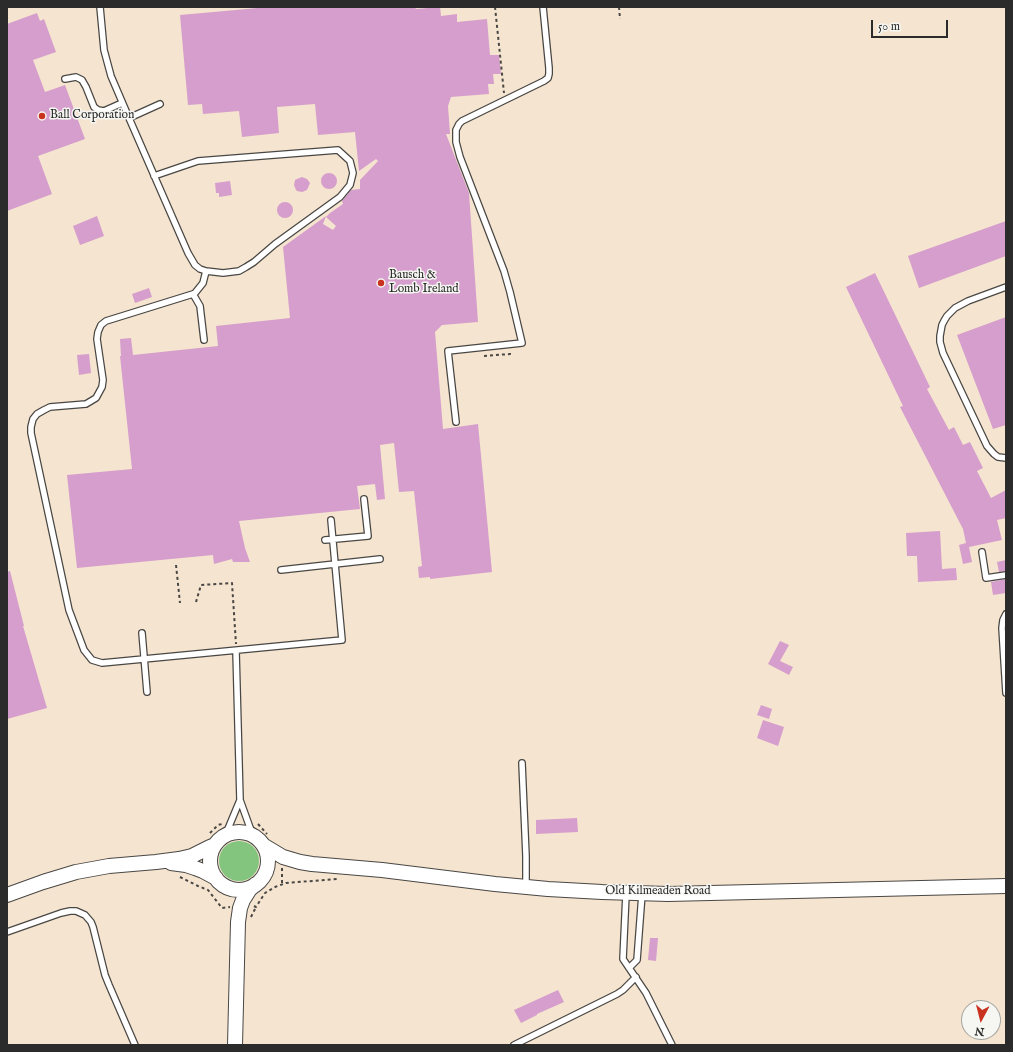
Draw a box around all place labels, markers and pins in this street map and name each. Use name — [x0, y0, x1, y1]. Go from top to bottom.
place label: Ball Corporation — [50, 109, 134, 123]
marker: Ball Corporation — [37, 111, 47, 121]
place label: Bausch & Lomb Ireland — [389, 269, 459, 297]
marker: Bausch & Lomb Ireland — [376, 278, 386, 288]

